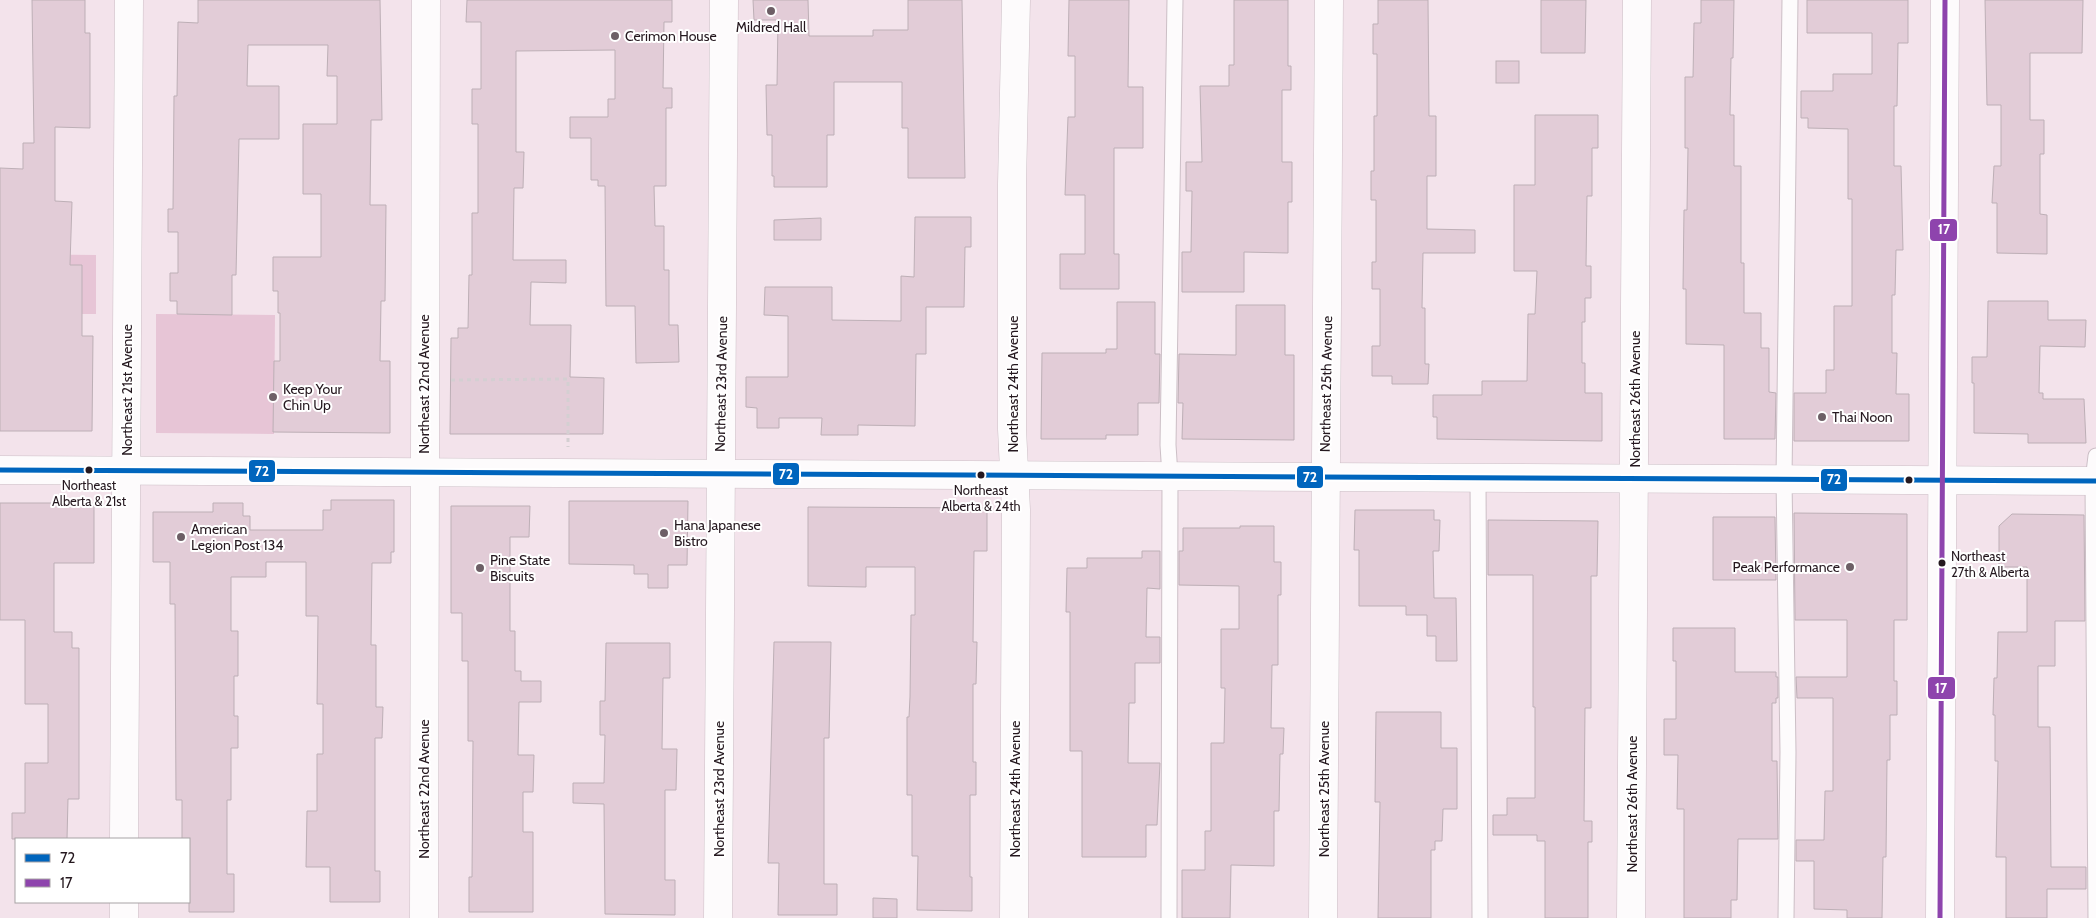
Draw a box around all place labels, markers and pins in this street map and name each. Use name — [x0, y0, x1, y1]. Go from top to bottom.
marker: Mildred Hall — [765, 5, 777, 17]
place label: Mildred Hall — [736, 18, 807, 36]
place label: Cerimon House — [625, 27, 717, 45]
marker: Cerimon House — [609, 30, 621, 42]
place label: Keep Your Chin Up — [283, 380, 343, 414]
marker: Keep Your Chin Up — [267, 391, 279, 403]
place label: Thai Noon — [1832, 408, 1893, 426]
marker: Thai Noon — [1816, 411, 1828, 423]
marker: Northeast Alberta & 21st — [84, 465, 94, 475]
marker: Northeast Alberta & 24th — [976, 470, 986, 480]
unlabelled marker — [1904, 475, 1914, 485]
place label: Northeast Alberta & 21st — [52, 477, 127, 509]
place label: Northeast Alberta & 24th — [941, 482, 1021, 514]
place label: Hana Japanese Bistro — [674, 516, 761, 550]
place label: American Legion Post 134 — [191, 520, 283, 554]
marker: Hana Japanese Bistro — [658, 527, 670, 539]
marker: American Legion Post 134 — [175, 531, 187, 543]
place label: Northeast 27th & Alberta — [1951, 548, 2030, 580]
place label: Pine State Biscuits — [490, 551, 550, 585]
place label: Peak Performance — [1733, 558, 1840, 576]
marker: Northeast 27th & Alberta — [1937, 558, 1947, 568]
marker: Peak Performance — [1844, 561, 1856, 573]
marker: Pine State Biscuits — [474, 562, 486, 574]

